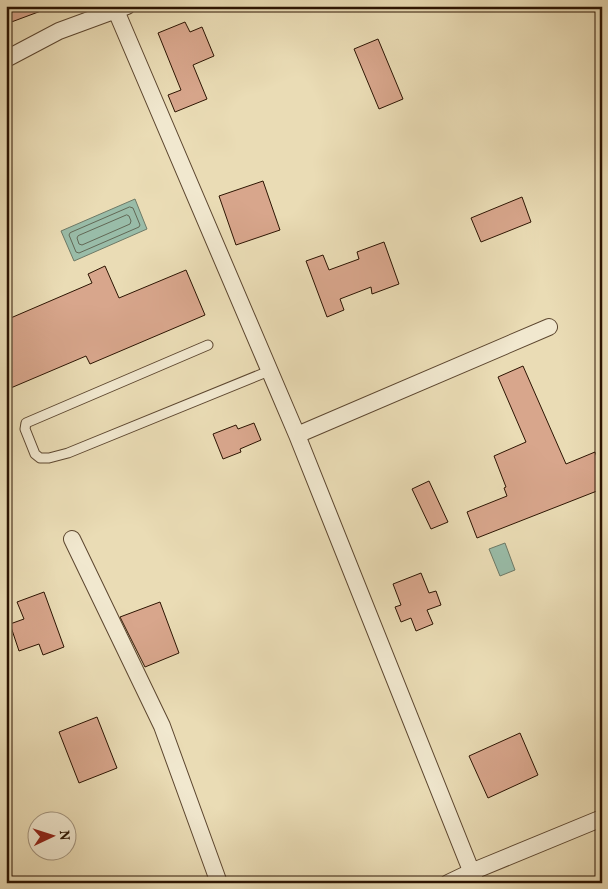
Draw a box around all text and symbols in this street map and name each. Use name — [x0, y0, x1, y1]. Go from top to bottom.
north arrow — [28, 812, 78, 862]
text: N — [54, 829, 73, 841]

